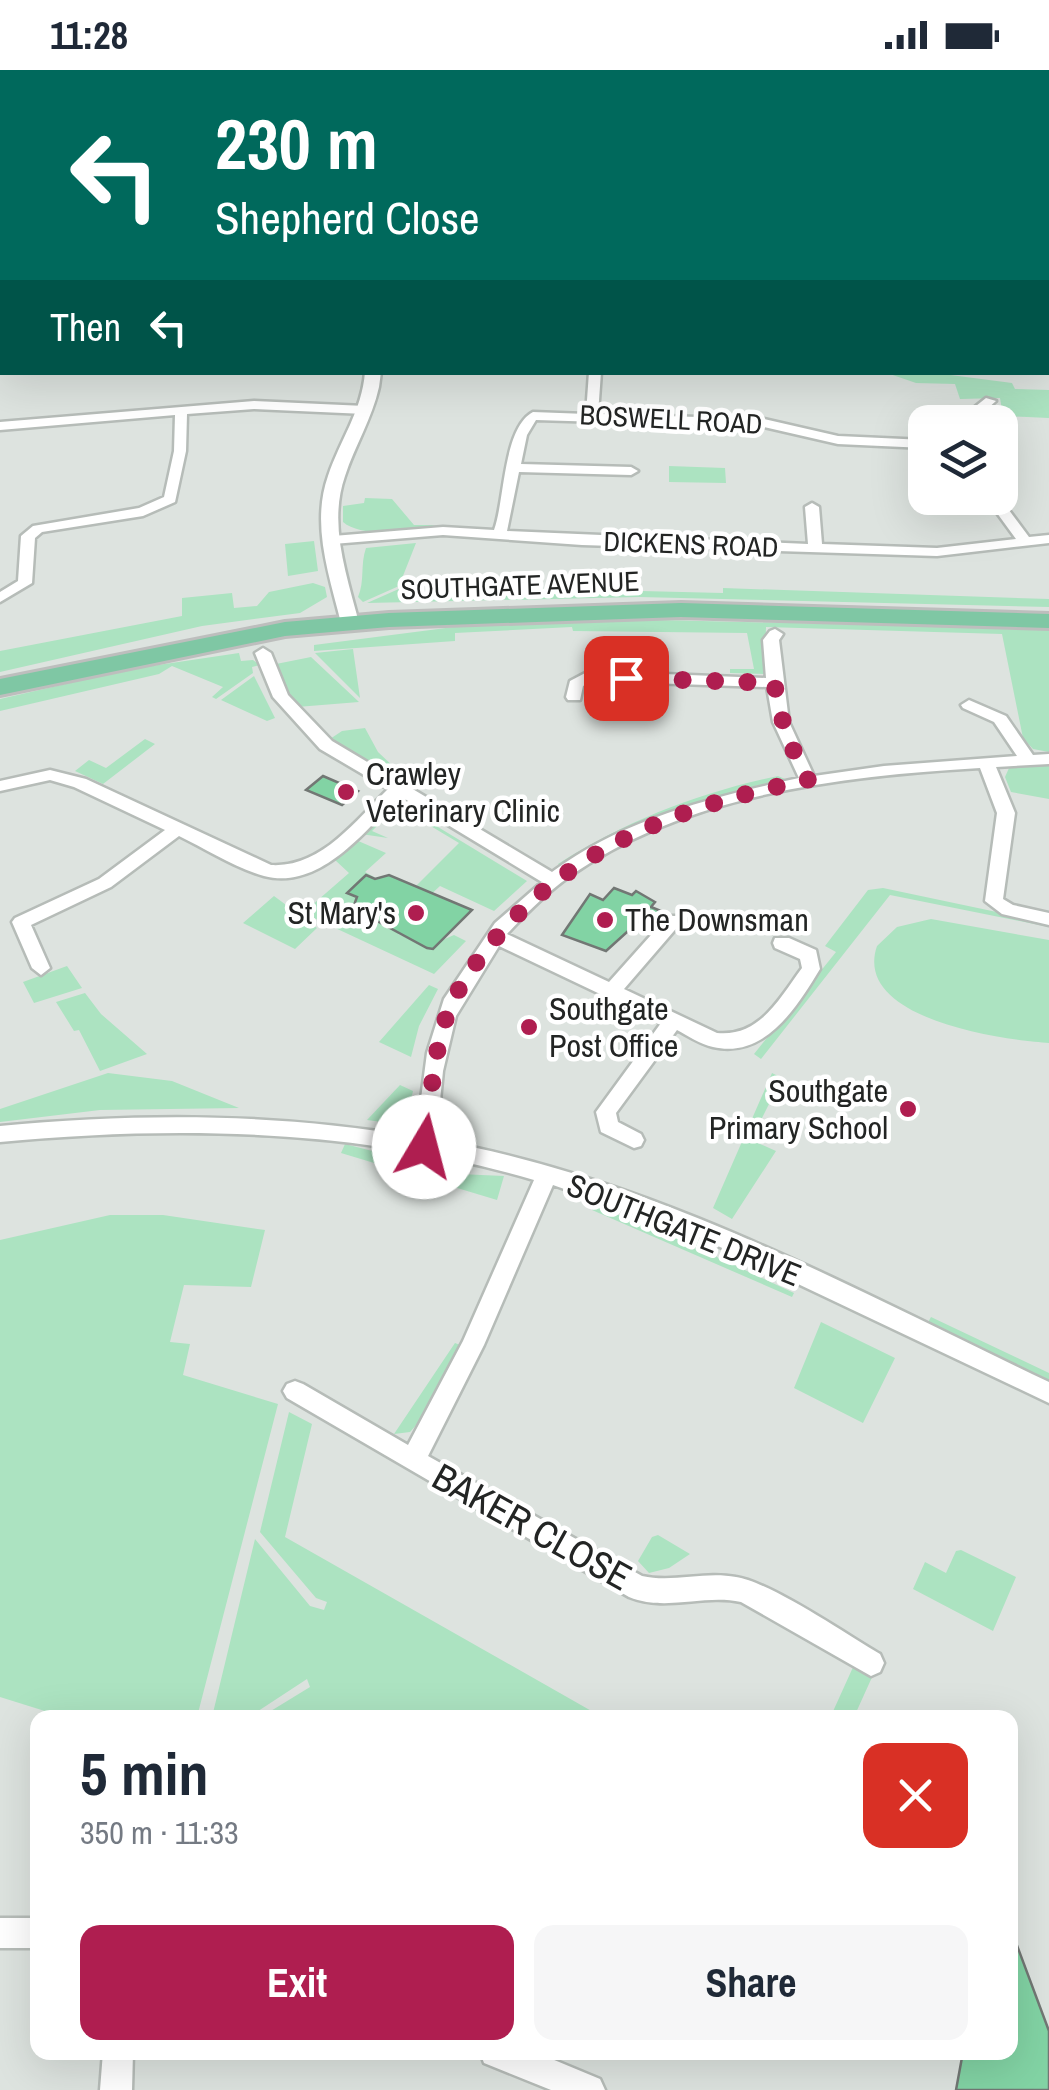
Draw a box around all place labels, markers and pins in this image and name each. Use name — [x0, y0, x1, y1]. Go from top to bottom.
pin — [584, 636, 669, 721]
place label: Crawley Veterinary Clinic — [366, 752, 560, 832]
marker: Crawley Veterinary Clinic — [335, 781, 357, 803]
place label: St Mary's — [287, 891, 396, 934]
place label: The Downsman — [625, 898, 809, 941]
marker: St Mary's — [405, 902, 427, 924]
marker: The Downsman — [594, 909, 616, 931]
place label: Southgate Post Office — [549, 987, 678, 1067]
marker: Southgate Post Office — [518, 1016, 540, 1038]
place label: Southgate Primary School — [709, 1069, 888, 1149]
marker: Southgate Primary School — [897, 1098, 919, 1120]

